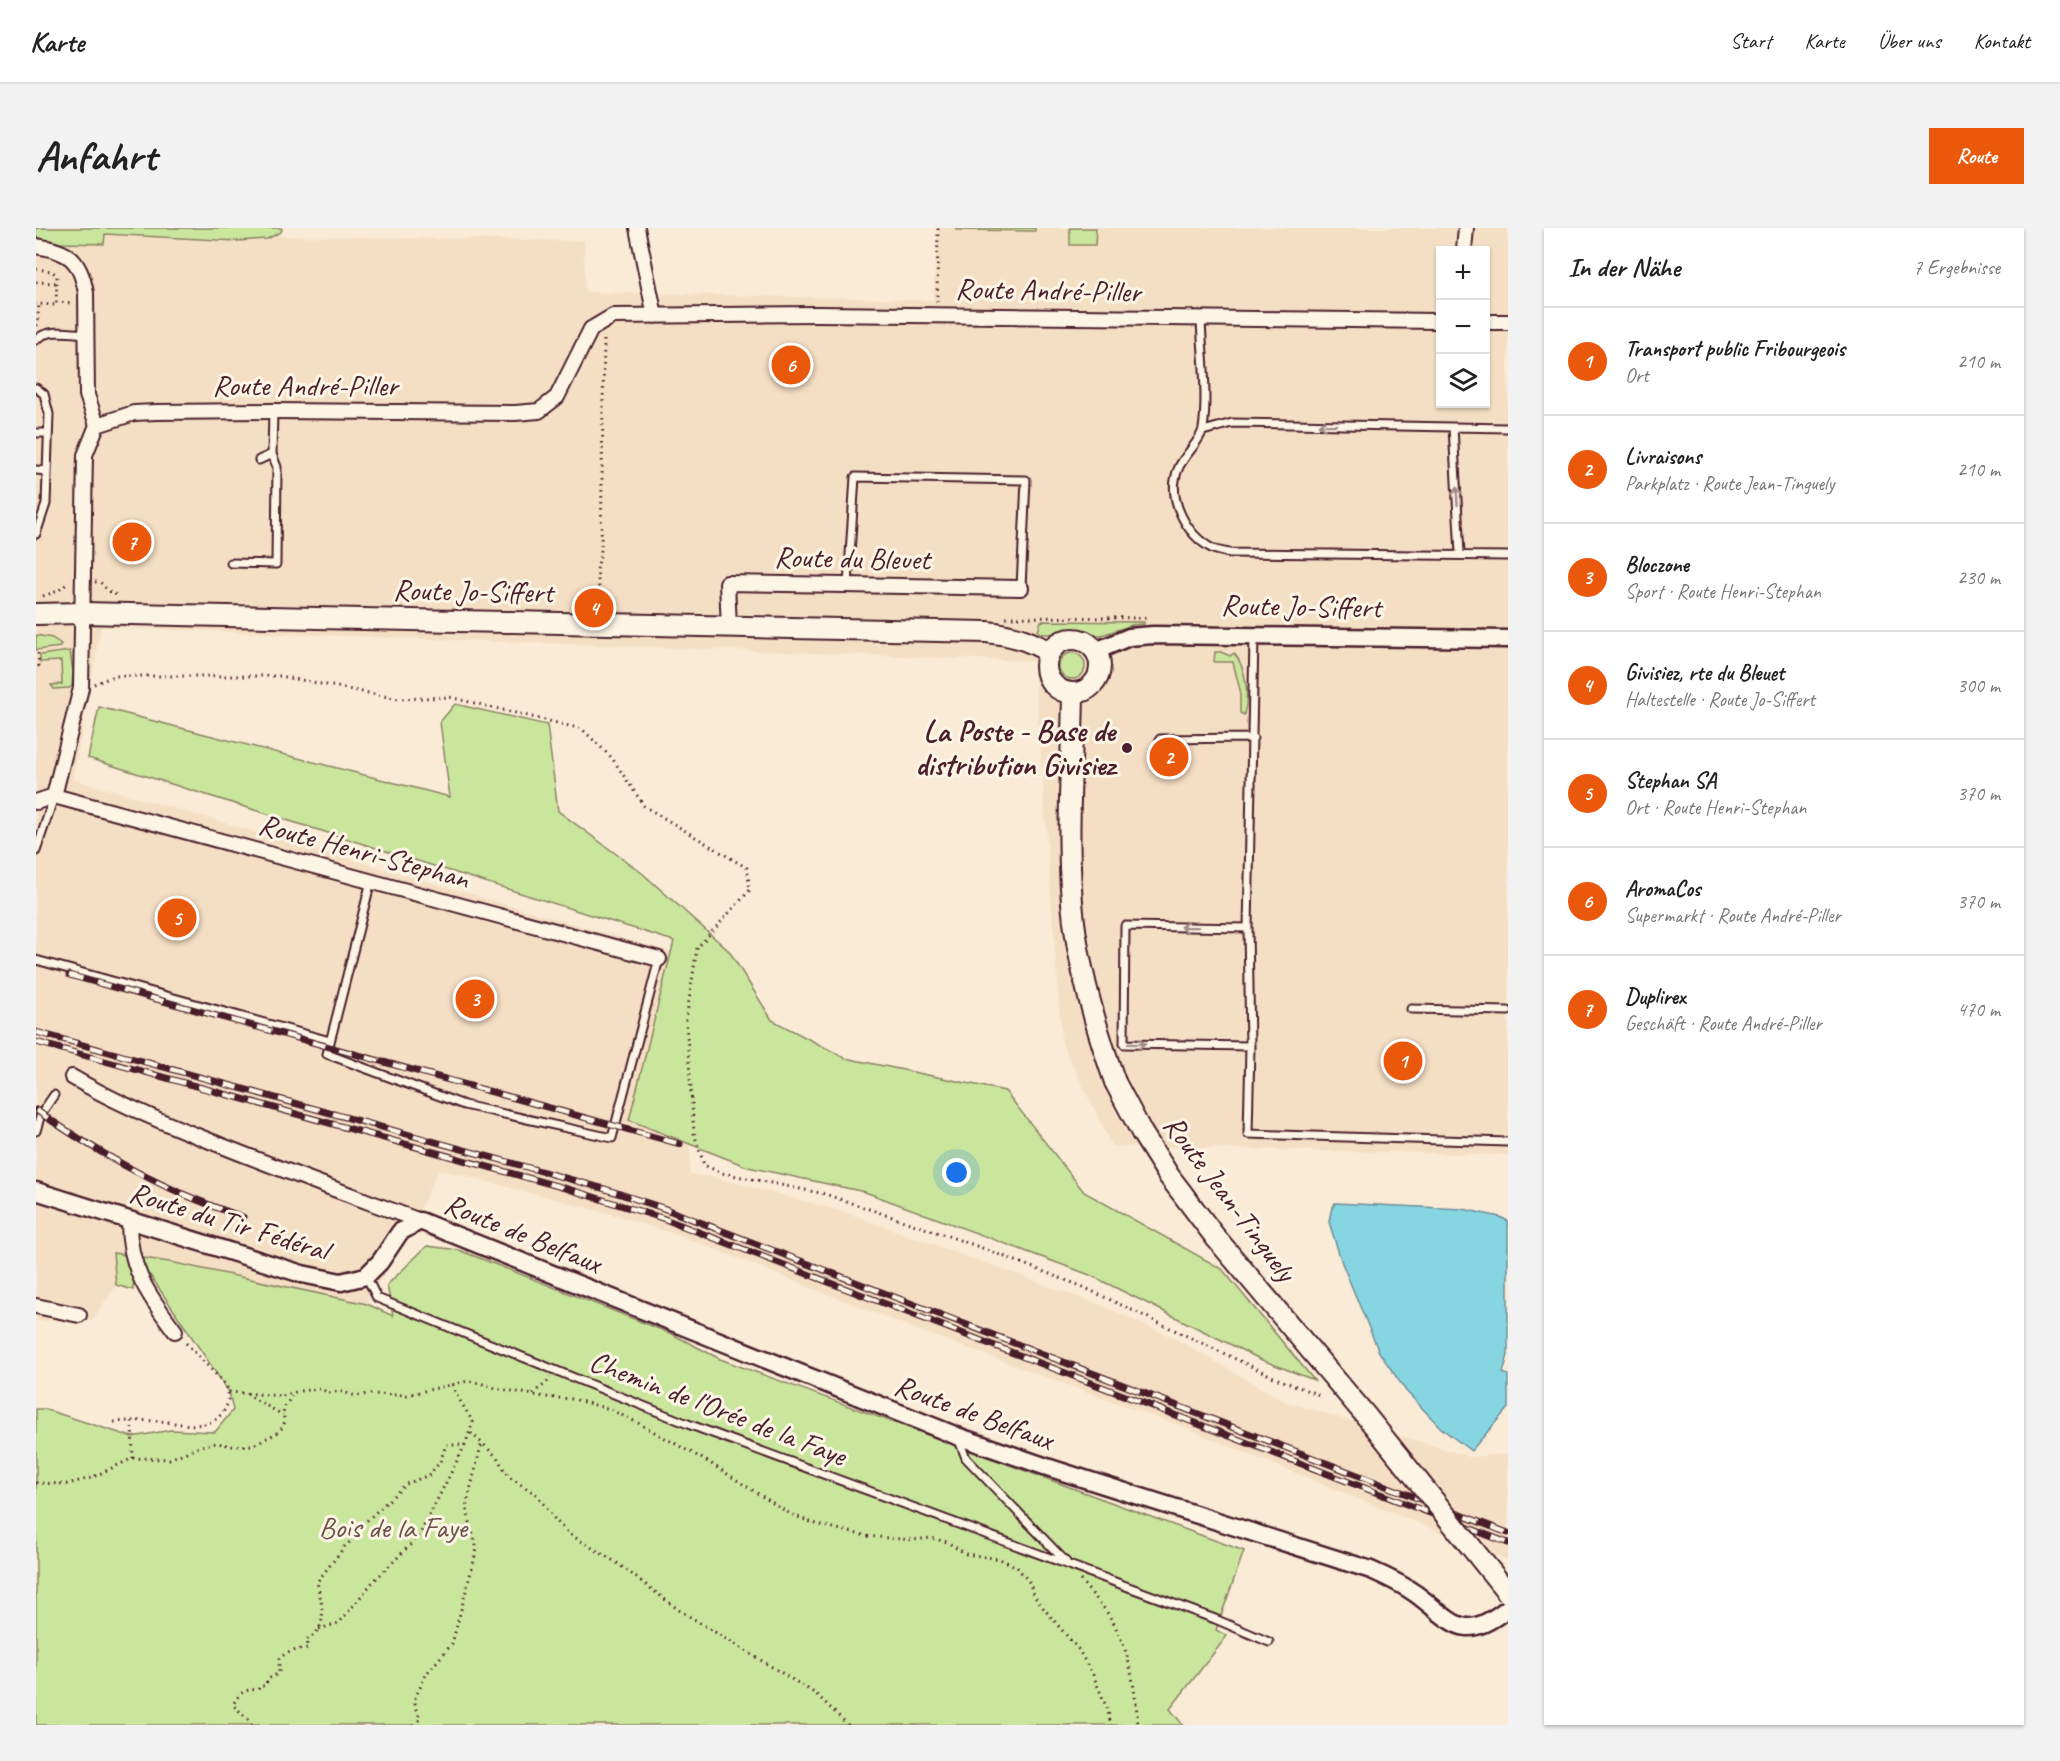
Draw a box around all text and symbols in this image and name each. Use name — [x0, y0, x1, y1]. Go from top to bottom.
text: Karte — [30, 24, 84, 59]
text: Start — [1730, 28, 1771, 54]
text: Karte — [1804, 28, 1845, 54]
text: Über uns — [1878, 28, 1941, 54]
text: Kontakt — [1974, 28, 2030, 54]
button: Route — [1929, 128, 2024, 184]
text: Anfahrt — [36, 130, 156, 183]
map controls — [1436, 246, 1490, 408]
button: + — [1436, 246, 1490, 300]
text: In der Nähe — [1568, 251, 1680, 284]
text: 7 Ergebnisse — [1913, 255, 2000, 280]
street label: Route André-Piller — [955, 269, 1143, 311]
button: − — [1436, 300, 1490, 354]
text: Transport public Fribourgeois — [1625, 335, 1845, 363]
pin: 6 — [772, 342, 810, 388]
text: 1 — [1583, 349, 1592, 374]
text: 210 m — [1957, 349, 2000, 374]
button: layers — [1436, 354, 1490, 408]
text: Ort — [1625, 363, 1649, 388]
street label: Route André-Piller — [212, 366, 400, 404]
one-way arrow — [1318, 419, 1338, 431]
text: Livraisons — [1625, 443, 1701, 471]
text: 2 — [1583, 457, 1592, 482]
text: 210 m — [1957, 457, 2000, 482]
text: Parkplatz · Route Jean-Tinguely — [1625, 471, 1834, 496]
one-way arrow — [1451, 487, 1462, 507]
pin: 7 — [112, 520, 152, 564]
street label: Route du Bleuet — [774, 538, 933, 578]
text: Bloczone — [1625, 551, 1689, 579]
text: 3 — [1583, 565, 1592, 590]
text: 230 m — [1957, 565, 2000, 590]
street label: Route Jo-Siffert — [393, 571, 557, 611]
text: Sport · Route Henri-Stephan — [1625, 579, 1821, 604]
pin: 4 — [574, 586, 614, 631]
street label: Route Jo-Siffert — [1221, 586, 1385, 626]
text: Givisiez, rte du Bleuet — [1625, 659, 1784, 687]
text: 4 — [1583, 673, 1592, 698]
text: 300 m — [1957, 673, 2000, 698]
text: Haltestelle · Route Jo-Siffert — [1625, 687, 1815, 712]
place label: La Poste - Base de distribution Givisiez — [915, 712, 1119, 784]
pin: 2 — [1150, 734, 1188, 780]
marker: La Poste - Base de distribution Givisiez — [1120, 741, 1134, 755]
text: Stephan SA — [1625, 767, 1716, 795]
text: 5 — [1583, 781, 1592, 806]
text: 370 m — [1957, 781, 2000, 806]
text: Ort · Route Henri-Stephan — [1625, 795, 1806, 820]
street label: Route Henri-Stephan — [255, 805, 475, 898]
text: AromaCos — [1625, 875, 1701, 903]
text: 6 — [1583, 889, 1592, 914]
text: 370 m — [1957, 889, 2000, 914]
pin: 5 — [158, 896, 196, 940]
text: Supermarkt · Route André-Piller — [1625, 903, 1841, 928]
one-way arrow — [1180, 921, 1200, 932]
pin: 3 — [456, 976, 494, 1022]
text: Duplirex — [1625, 983, 1685, 1011]
text: 7 — [1583, 997, 1592, 1022]
text: 470 m — [1957, 997, 2000, 1022]
text: Geschäft · Route André-Piller — [1625, 1011, 1822, 1036]
one-way arrow — [1126, 1038, 1146, 1050]
pin: 1 — [1384, 1038, 1422, 1084]
street label: Route Jean-Tinguely — [1155, 1107, 1307, 1291]
your location — [942, 1158, 971, 1187]
street label: Route du Tir Fédéral — [125, 1173, 338, 1271]
street label: Route de Belfaux — [439, 1184, 610, 1283]
street label: Chemin de l'Orée de la Faye — [584, 1342, 854, 1475]
street label: Route de Belfaux — [889, 1366, 1061, 1459]
park label: Bois de la Faye — [319, 1508, 469, 1546]

